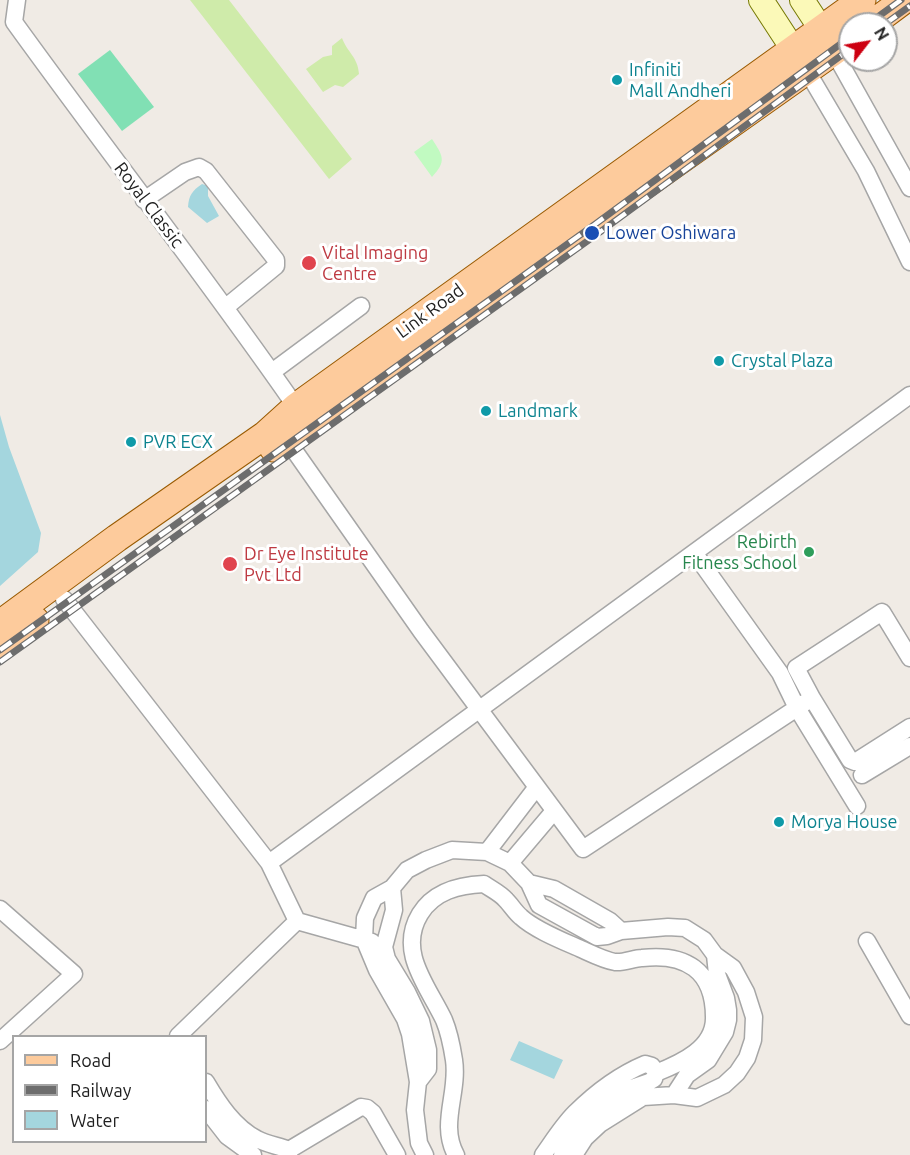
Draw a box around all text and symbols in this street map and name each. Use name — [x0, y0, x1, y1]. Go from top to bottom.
north arrow — [838, 12, 898, 72]
text: N — [871, 24, 893, 44]
place label: Infiniti Mall Andheri — [629, 59, 731, 101]
marker: Infiniti Mall Andheri — [610, 73, 624, 87]
street label: Royal Classic — [110, 158, 188, 252]
place label: Lower Oshiwara — [606, 222, 736, 244]
marker: Lower Oshiwara — [583, 224, 601, 242]
place label: Vital Imaging Centre — [322, 242, 428, 284]
marker: Vital Imaging Centre — [300, 254, 318, 272]
street label: Link Road — [392, 279, 468, 343]
place label: Crystal Plaza — [731, 350, 833, 372]
marker: Crystal Plaza — [712, 354, 726, 368]
place label: Landmark — [498, 400, 578, 422]
marker: Landmark — [479, 404, 493, 418]
place label: PVR ECX — [143, 431, 213, 453]
marker: PVR ECX — [124, 435, 138, 449]
place label: Rebirth Fitness School — [682, 531, 797, 574]
place label: Dr Eye Institute Pvt Ltd — [244, 543, 369, 586]
marker: Rebirth Fitness School — [802, 545, 816, 559]
marker: Dr Eye Institute Pvt Ltd — [221, 555, 239, 573]
place label: Morya House — [791, 811, 898, 833]
marker: Morya House — [772, 815, 786, 829]
legend — [12, 1035, 207, 1143]
text: Road — [70, 1050, 112, 1070]
text: Railway — [70, 1080, 131, 1100]
text: Water — [70, 1110, 119, 1130]

